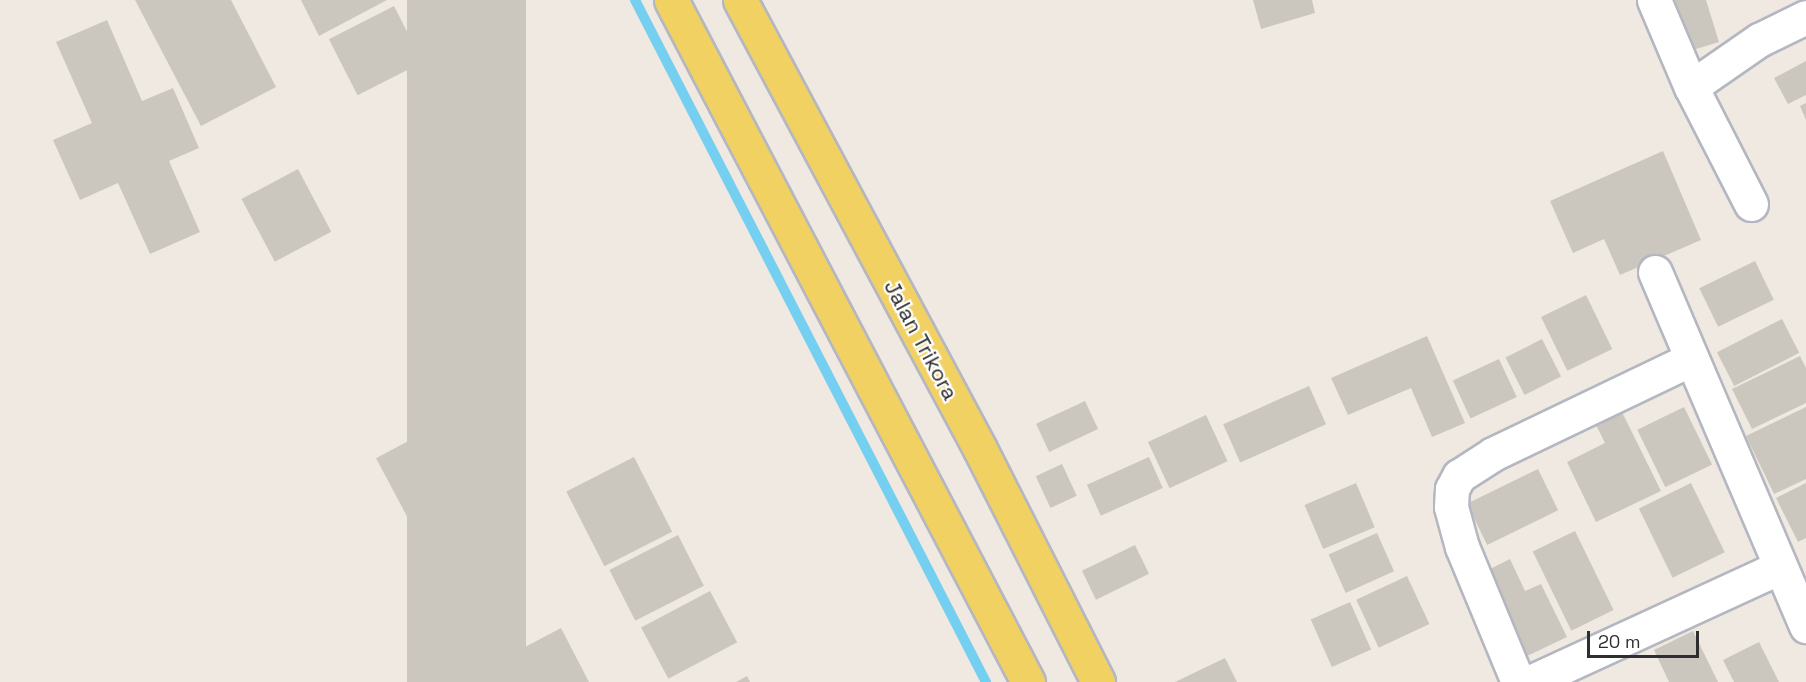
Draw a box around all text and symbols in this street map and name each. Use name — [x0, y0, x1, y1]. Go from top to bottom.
street label: Jalan Trikora — [878, 275, 964, 405]
scale bar — [1590, 619, 1702, 657]
text: 20 m — [1598, 630, 1641, 653]

